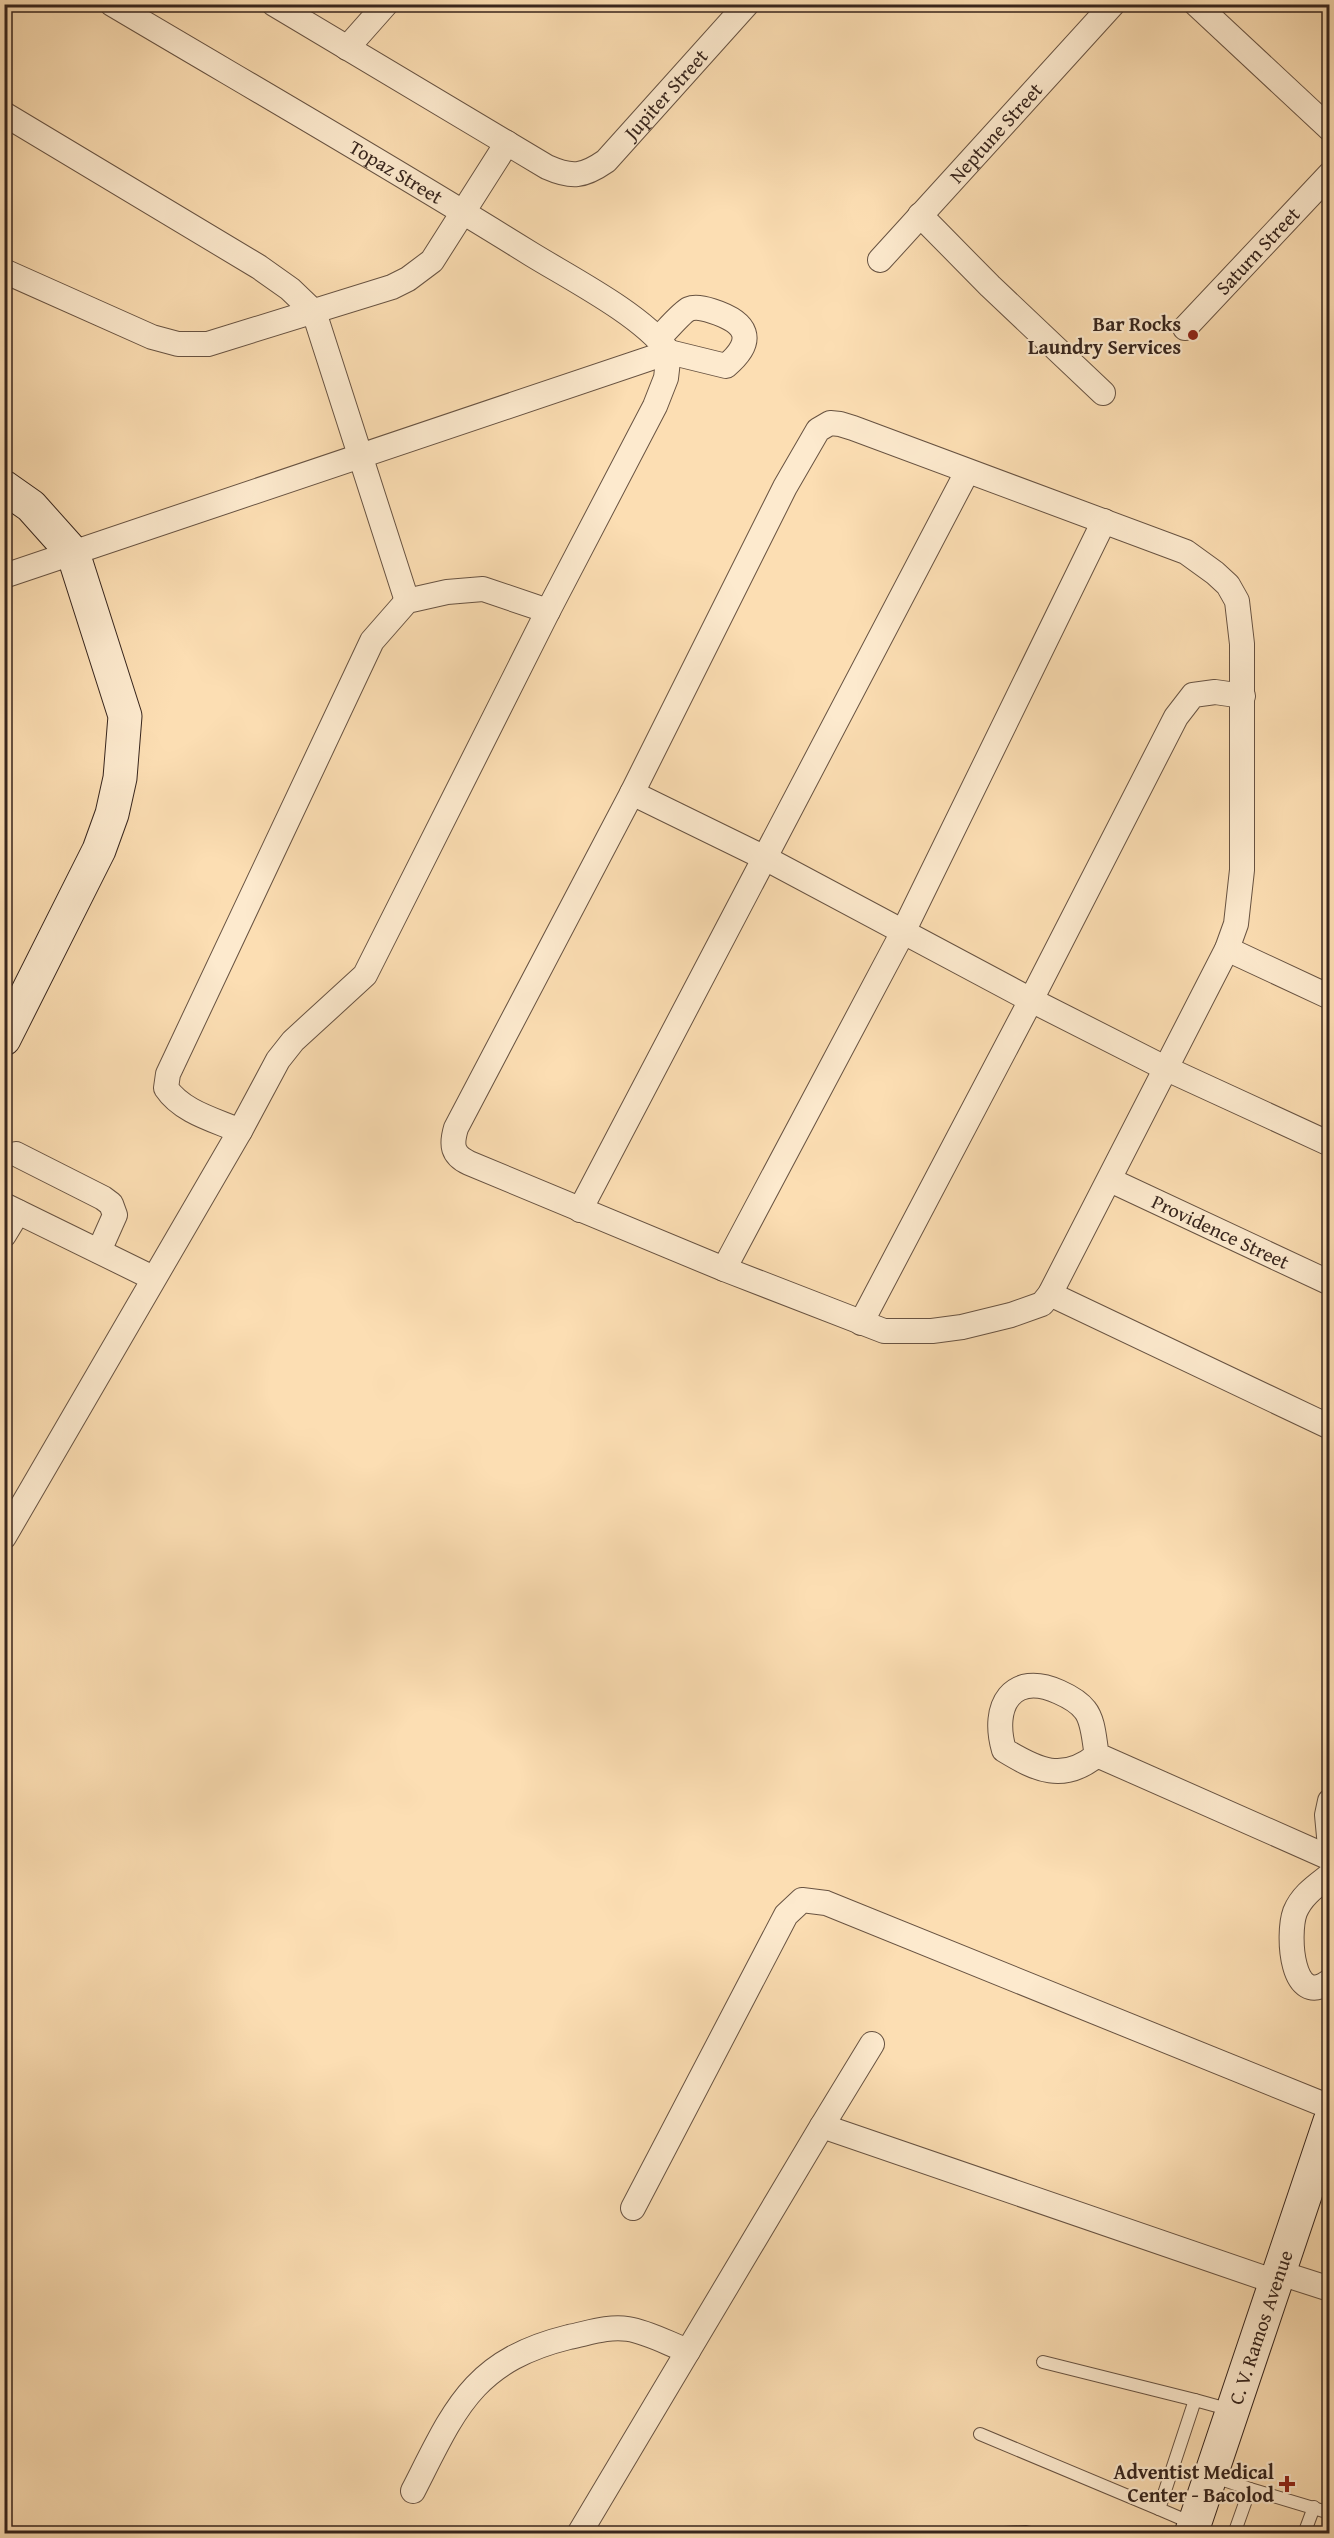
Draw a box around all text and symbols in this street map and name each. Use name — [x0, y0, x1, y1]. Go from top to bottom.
street label: Jupiter Street — [615, 42, 714, 148]
street label: Neptune Street — [942, 76, 1049, 189]
street label: Topaz Street — [344, 132, 449, 211]
street label: Saturn Street — [1208, 200, 1306, 301]
place label: Bar Rocks Laundry Services — [1028, 309, 1181, 361]
marker: Bar Rocks Laundry Services — [1186, 328, 1200, 342]
street label: Providence Street — [1147, 1187, 1294, 1276]
street label: C. V. Ramos Avenue — [1221, 2246, 1300, 2408]
place label: Adventist Medical Center - Bacolod — [1114, 2457, 1275, 2509]
marker: Adventist Medical Center - Bacolod — [1278, 2475, 1296, 2493]

